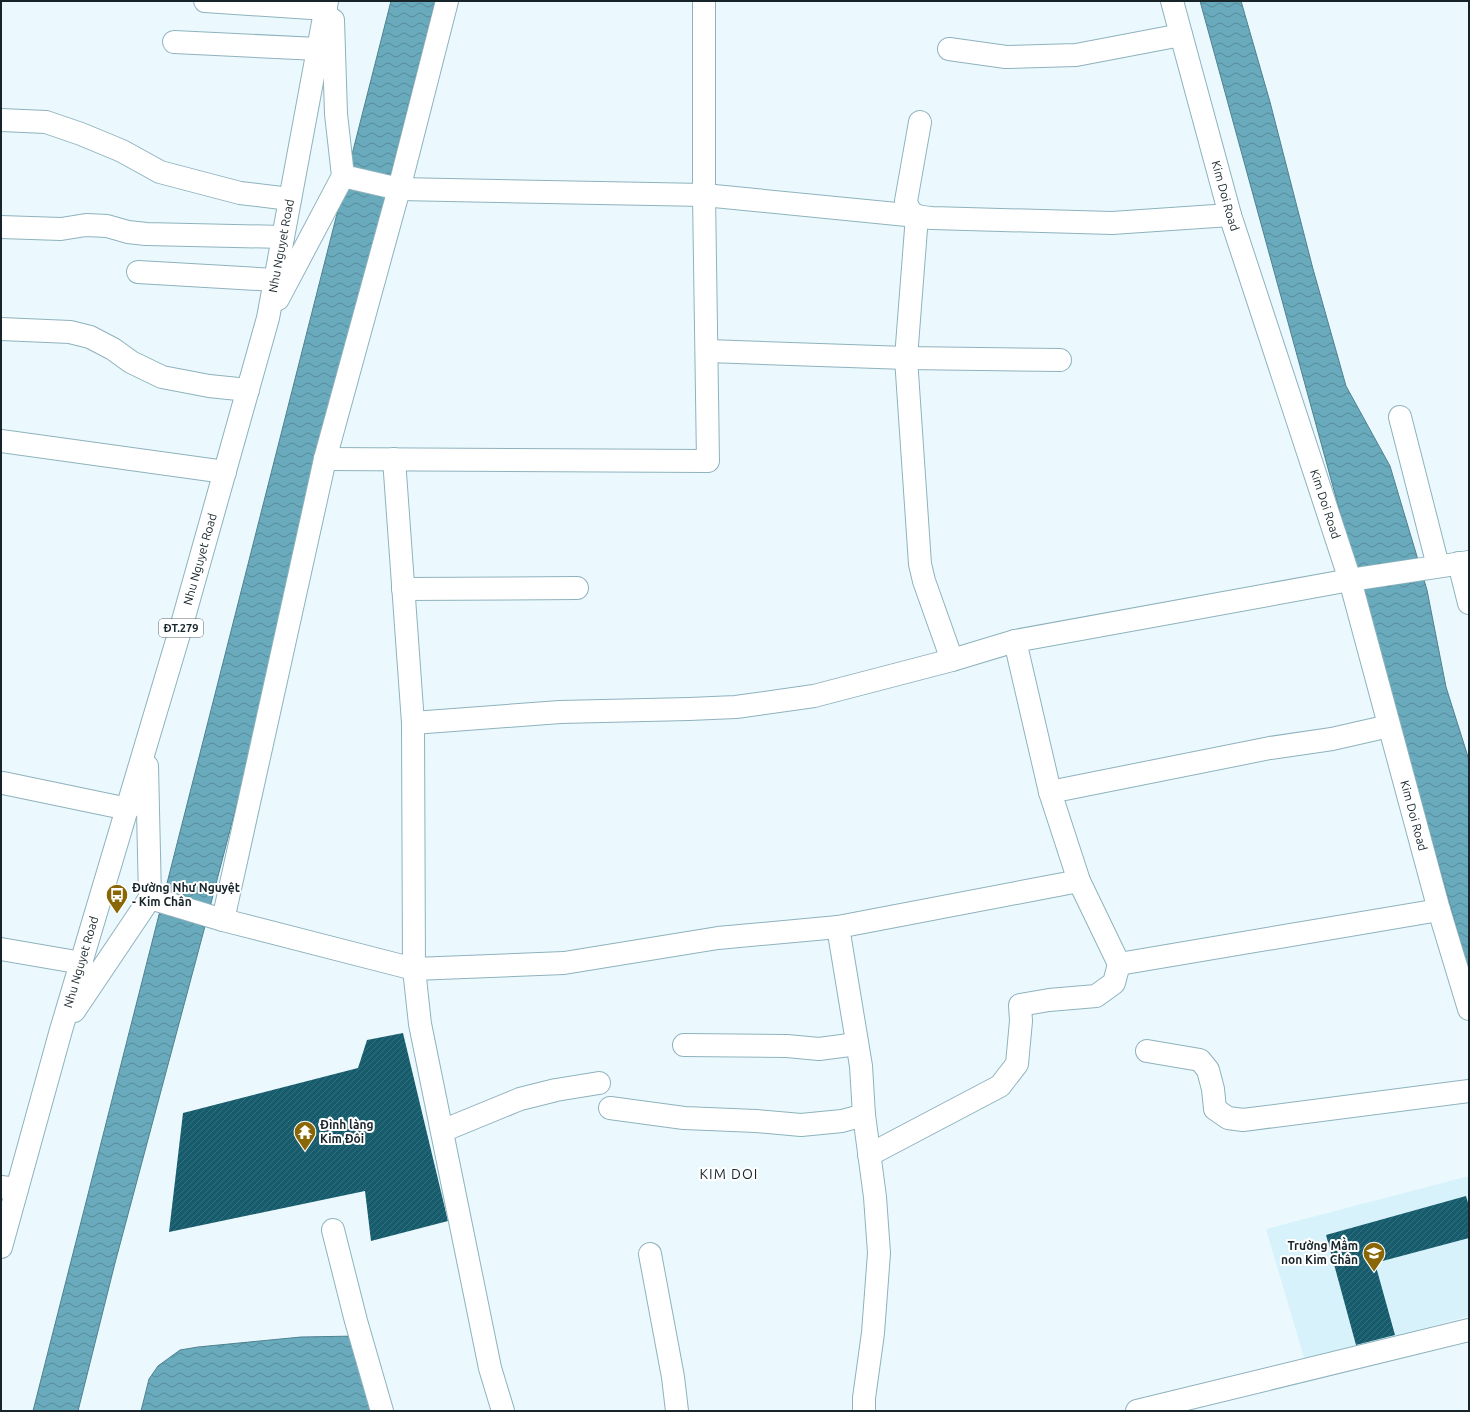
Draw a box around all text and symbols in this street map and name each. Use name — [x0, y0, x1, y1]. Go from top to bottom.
street label: Kim Doi Road — [1210, 159, 1242, 233]
street label: Nhu Nguyet Road — [266, 198, 296, 294]
street label: Kim Doi Road — [1308, 467, 1343, 540]
street label: Nhu Nguyet Road — [181, 512, 219, 607]
road number: ĐT.279 — [159, 619, 203, 637]
street label: Kim Doi Road — [1398, 779, 1430, 852]
place label: Đường Như Nguyệt - Kim Chân — [132, 881, 240, 908]
bus stop icon: Đường Như Nguyệt - Kim Chân — [104, 882, 130, 915]
street label: Nhu Nguyet Road — [61, 915, 101, 1009]
place label: Đình làng Kim Đôi — [320, 1118, 374, 1145]
temple icon: Đình làng Kim Đôi — [292, 1119, 318, 1152]
district label: KIM DOI — [700, 1166, 758, 1182]
place label: Trường Mầm non Kim Chân — [1281, 1236, 1358, 1266]
school or university icon: Trường Mầm non Kim Chân — [1361, 1240, 1387, 1273]

